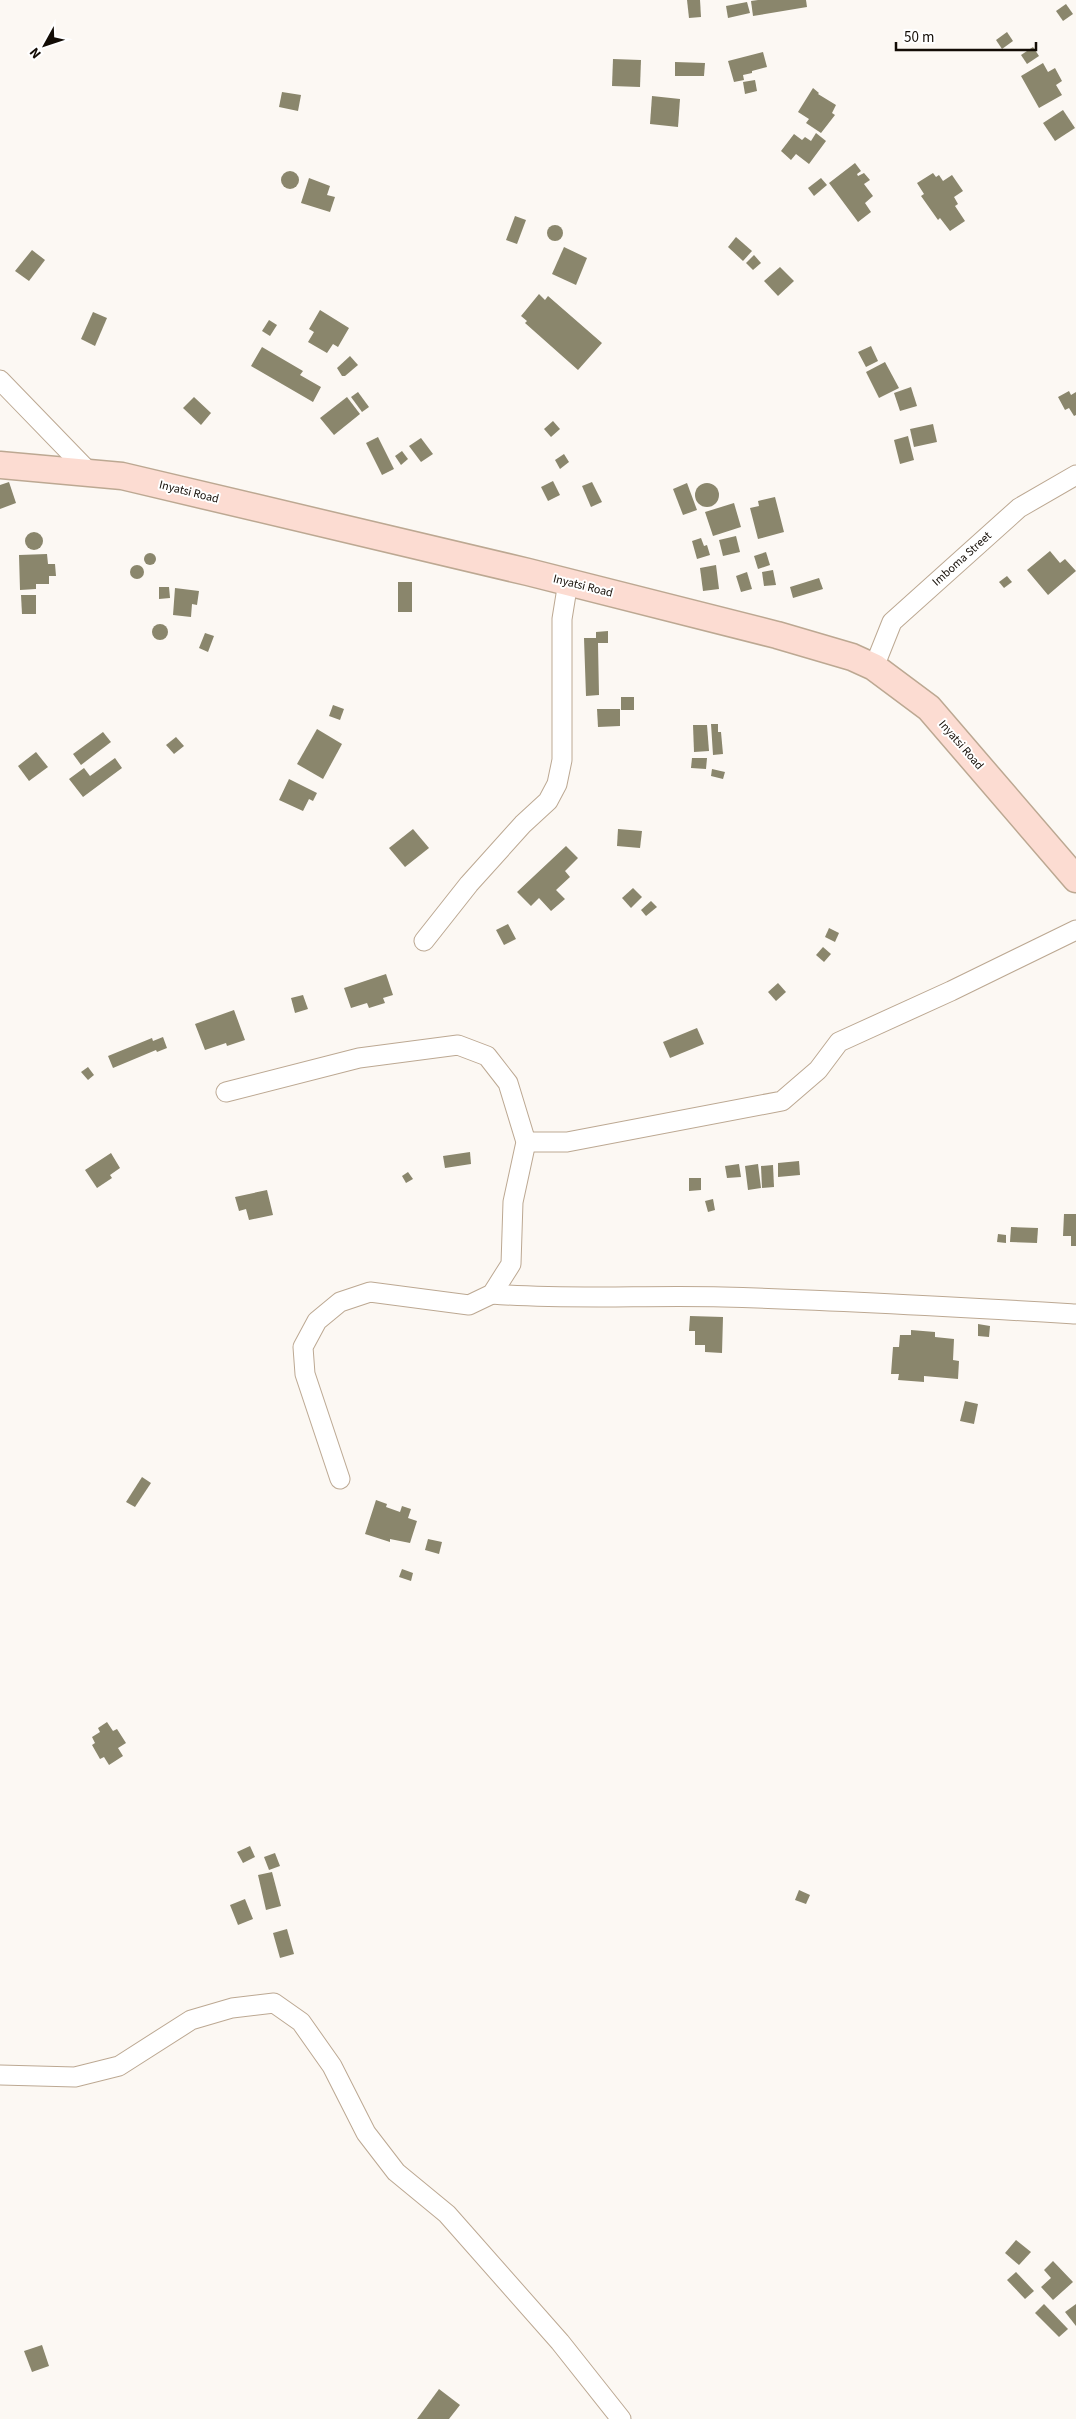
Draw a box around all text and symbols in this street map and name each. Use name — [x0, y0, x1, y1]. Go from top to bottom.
north arrow — [20, 20, 70, 70]
scale bar — [896, 20, 1036, 52]
text: 50 m — [904, 27, 934, 48]
text: N — [25, 43, 46, 63]
street label: Inyatsi Road — [157, 476, 221, 508]
street label: Imboma Street — [929, 528, 995, 590]
street label: Inyatsi Road — [551, 570, 615, 602]
street label: Inyatsi Road — [935, 716, 987, 774]

